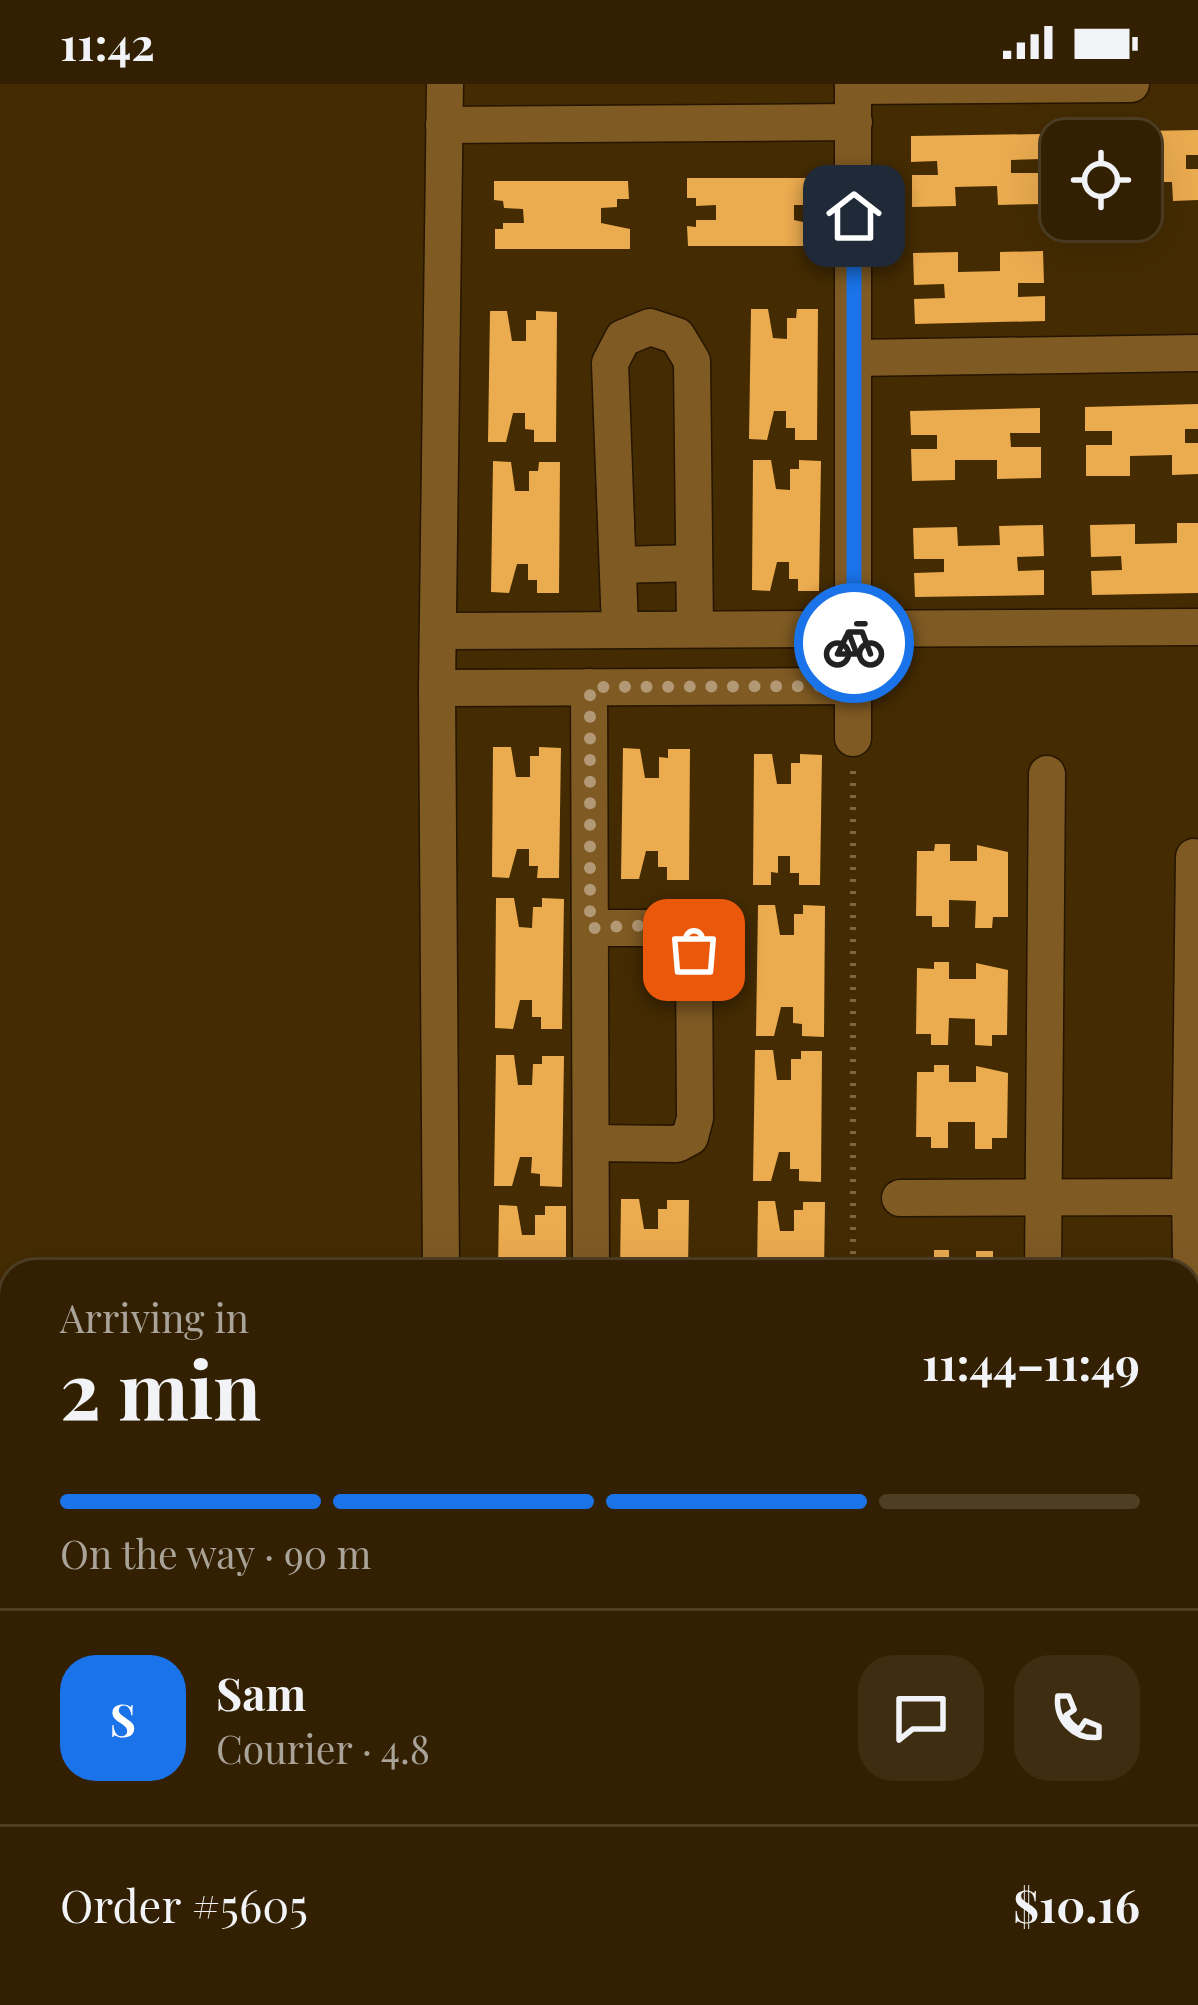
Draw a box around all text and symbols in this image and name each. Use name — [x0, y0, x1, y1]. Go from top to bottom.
text: 11:42 — [60, 12, 155, 72]
map controls — [1041, 120, 1161, 240]
button: locate — [1041, 120, 1161, 240]
pin — [803, 165, 905, 267]
icon: home — [821, 183, 887, 249]
courier — [794, 583, 914, 703]
icon: bike — [821, 610, 887, 676]
pin — [643, 899, 745, 1001]
icon: bag — [661, 917, 727, 983]
text: Arriving in — [60, 1291, 249, 1343]
text: 11:44–11:49 — [922, 1332, 1140, 1392]
text: 2 min — [60, 1336, 261, 1440]
text: On the way · 90 m — [60, 1527, 372, 1579]
button: chat — [858, 1655, 984, 1781]
button: phone — [1014, 1655, 1140, 1781]
text: Sam — [216, 1662, 306, 1722]
text: S — [110, 1688, 136, 1748]
text: Courier · 4.8 — [216, 1722, 430, 1774]
text: Order #5605 — [60, 1874, 308, 1934]
text: $10.16 — [1013, 1874, 1140, 1934]

